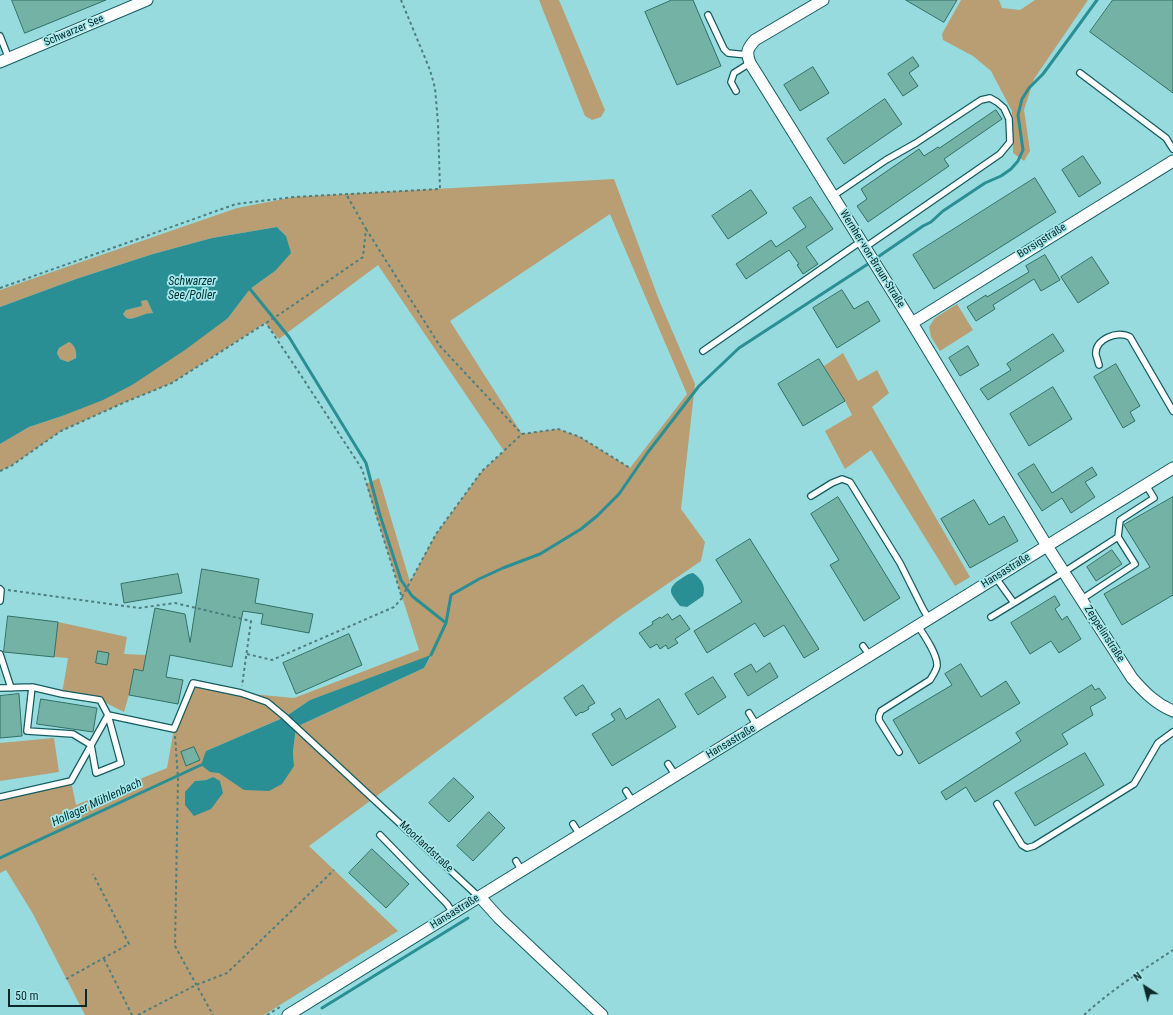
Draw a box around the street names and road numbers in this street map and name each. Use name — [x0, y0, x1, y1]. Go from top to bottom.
street label: Schwarzer See — [42, 12, 106, 50]
street label: Wernher-von-Braun-Straße — [837, 208, 907, 310]
street label: Borsigstraße — [1015, 221, 1069, 261]
street label: Hansastraße — [979, 551, 1033, 591]
street label: Zeppelinstraße — [1081, 603, 1127, 665]
street label: Hansastraße — [704, 722, 758, 762]
street label: Moorlandstraße — [396, 819, 456, 875]
street label: Hansastraße — [428, 892, 482, 932]

